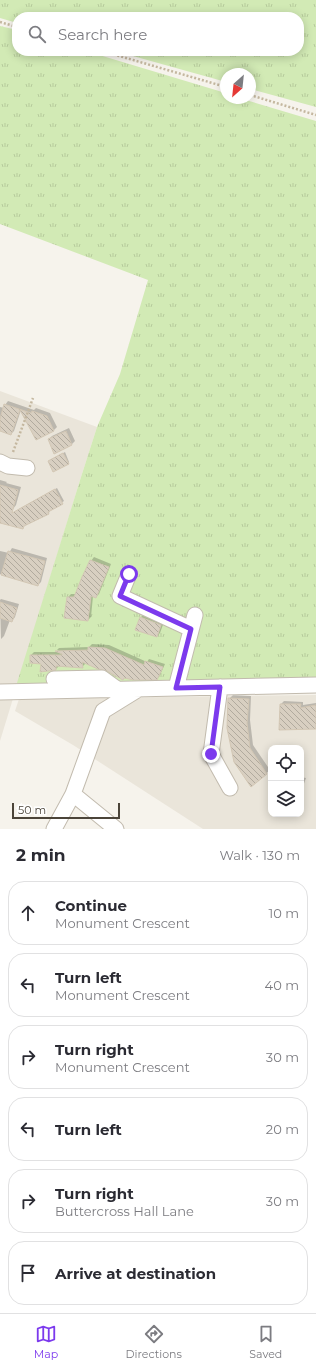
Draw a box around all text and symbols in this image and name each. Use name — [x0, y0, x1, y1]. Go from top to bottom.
search box — [12, 12, 304, 56]
icon: search — [26, 23, 48, 45]
text: Search here — [58, 25, 147, 44]
north arrow — [220, 68, 256, 104]
route start — [120, 565, 138, 583]
route end — [202, 745, 220, 763]
map controls — [268, 745, 304, 817]
button: locate — [268, 745, 304, 781]
button: layers — [268, 781, 304, 817]
scale bar — [12, 801, 120, 820]
text: 50 m — [18, 803, 46, 817]
text: 2 min — [16, 845, 66, 865]
text: Walk · 130 m — [219, 847, 300, 863]
text: Continue — [55, 896, 127, 915]
icon: ahead — [17, 902, 39, 924]
text: 10 m — [269, 905, 299, 921]
text: Monument Crescent — [55, 915, 190, 931]
text: Turn left — [55, 968, 122, 987]
icon: left — [17, 974, 39, 996]
text: 40 m — [265, 977, 299, 993]
text: Monument Crescent — [55, 987, 190, 1003]
text: Turn right — [55, 1040, 134, 1059]
icon: right — [17, 1046, 39, 1068]
text: 30 m — [266, 1049, 299, 1065]
text: Monument Crescent — [55, 1059, 190, 1075]
icon: left — [17, 1118, 39, 1140]
text: Turn left — [55, 1120, 122, 1139]
text: 20 m — [266, 1121, 299, 1137]
text: Turn right — [55, 1184, 134, 1203]
icon: right — [17, 1190, 39, 1212]
text: 30 m — [266, 1193, 299, 1209]
text: Buttercross Hall Lane — [55, 1203, 194, 1219]
icon: arrive — [17, 1262, 39, 1284]
text: Arrive at destination — [55, 1264, 216, 1283]
tab: Map — [34, 1323, 58, 1361]
tab: Directions — [126, 1323, 182, 1361]
tab: Saved — [249, 1323, 282, 1361]

